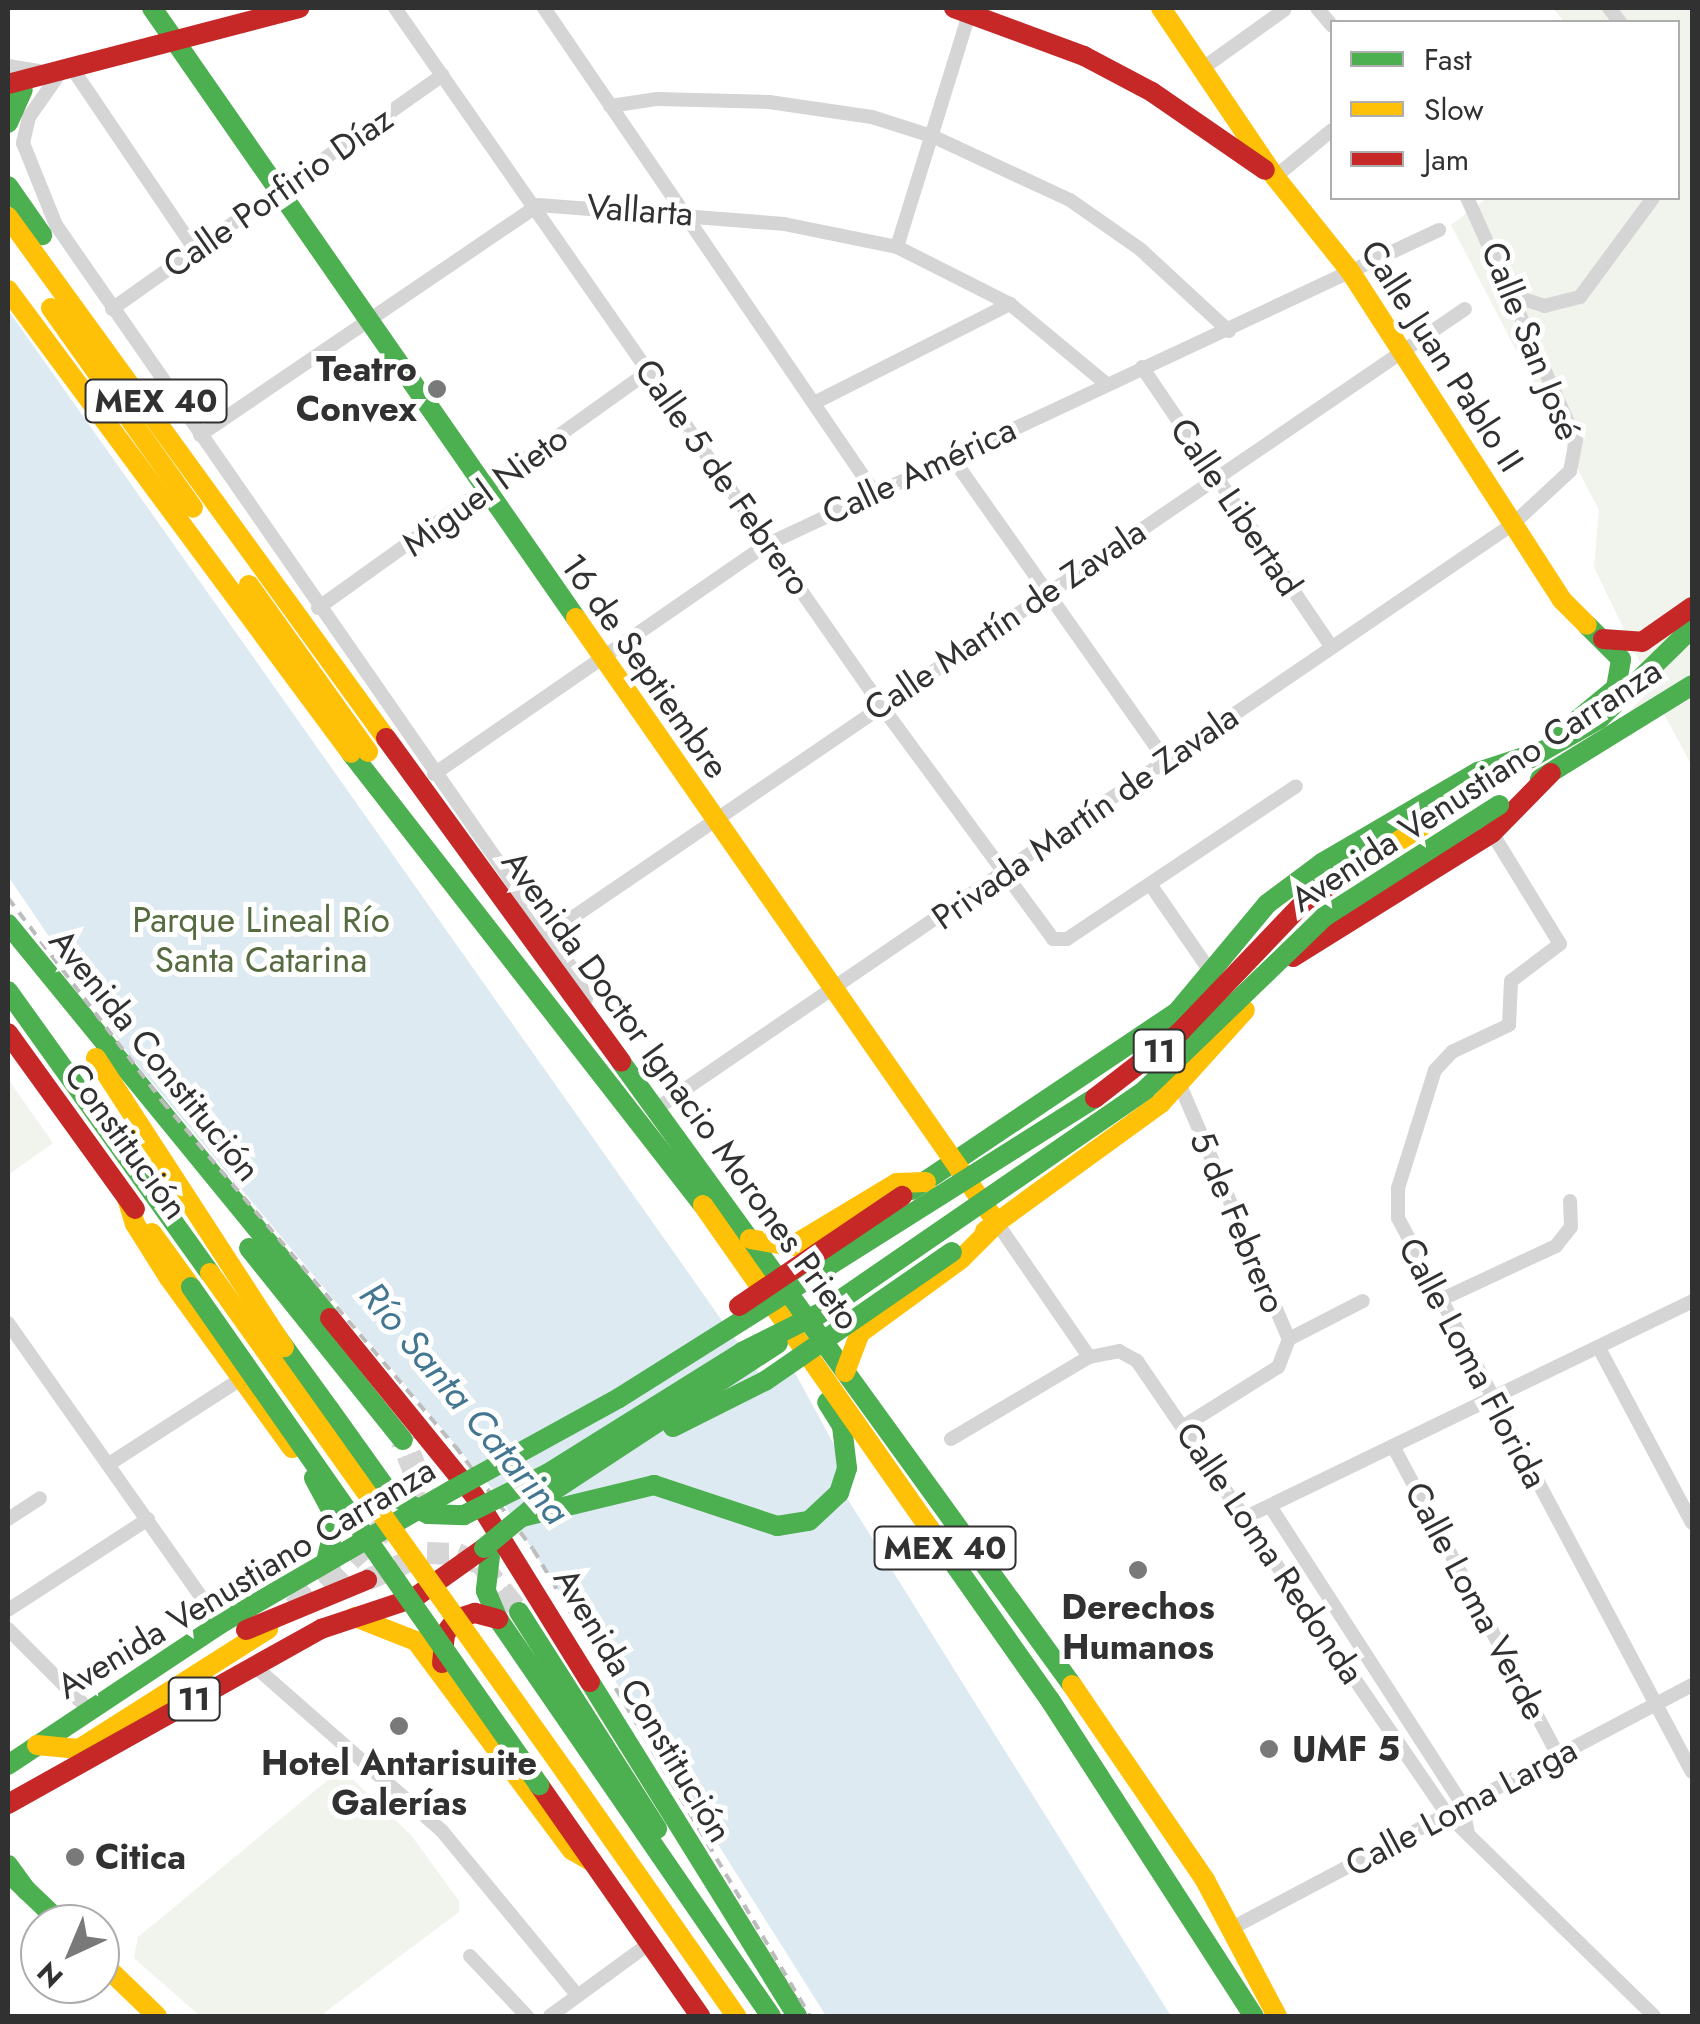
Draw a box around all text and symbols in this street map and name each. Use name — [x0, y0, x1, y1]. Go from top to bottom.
legend — [1330, 20, 1680, 200]
text: Fast — [1424, 38, 1472, 81]
text: Slow — [1424, 88, 1484, 131]
street label: Calle Porfirio Díaz — [155, 97, 401, 287]
text: Jam — [1424, 138, 1469, 181]
street label: Vallarta — [585, 185, 695, 235]
street label: Calle Juan Pablo II — [1352, 232, 1532, 480]
street label: Calle San José — [1472, 236, 1590, 446]
place label: Teatro Convex — [296, 348, 417, 430]
street label: Calle 5 de Febrero — [626, 351, 820, 603]
road number: MEX 40 — [84, 374, 228, 428]
marker: Teatro Convex — [426, 378, 448, 400]
street label: Calle América — [816, 408, 1022, 534]
street label: Calle Libertad — [1161, 410, 1311, 604]
street label: Miguel Nieto — [394, 417, 576, 565]
street label: Calle Martín de Zavala — [856, 510, 1154, 730]
street label: 16 de Septiembre — [552, 546, 738, 786]
street label: Avenida Venustiano Carranza — [1283, 649, 1669, 921]
street label: Privada Martín de Zavala — [924, 695, 1246, 939]
street label: Avenida Doctor Ignacio Morones Prieto — [493, 842, 869, 1338]
park label: Parque Lineal Río Santa Catarina — [132, 899, 390, 981]
street label: Avenida Constitución — [40, 920, 270, 1190]
road number: 11 — [1132, 1024, 1186, 1078]
street label: Constitución — [55, 1055, 197, 1227]
street label: 5 de Febrero — [1181, 1125, 1295, 1319]
street label: Calle Loma Florida — [1389, 1231, 1557, 1495]
water label: Río Santa Catarina — [350, 1273, 580, 1533]
street label: Calle Loma Redonda — [1167, 1414, 1373, 1692]
street label: Avenida Venustiano Carranza — [49, 1448, 443, 1708]
street label: Calle Loma Verde — [1396, 1475, 1556, 1727]
road number: MEX 40 — [872, 1521, 1018, 1575]
marker: Derechos Humanos — [1127, 1559, 1149, 1581]
street label: Avenida Constitución — [545, 1560, 741, 1850]
place label: Derechos Humanos — [1061, 1586, 1215, 1668]
road number: 11 — [166, 1672, 222, 1726]
marker: Hotel Antarisuite Galerías — [388, 1715, 410, 1737]
place label: UMF 5 — [1292, 1728, 1400, 1770]
street label: Calle Loma Larga — [1338, 1728, 1584, 1886]
marker: UMF 5 — [1256, 1736, 1282, 1762]
place label: Hotel Antarisuite Galerías — [261, 1742, 537, 1824]
place label: Citica — [95, 1836, 186, 1878]
marker: Citica — [64, 1846, 86, 1868]
north arrow — [20, 1904, 120, 2004]
text: N — [28, 1952, 72, 1997]

